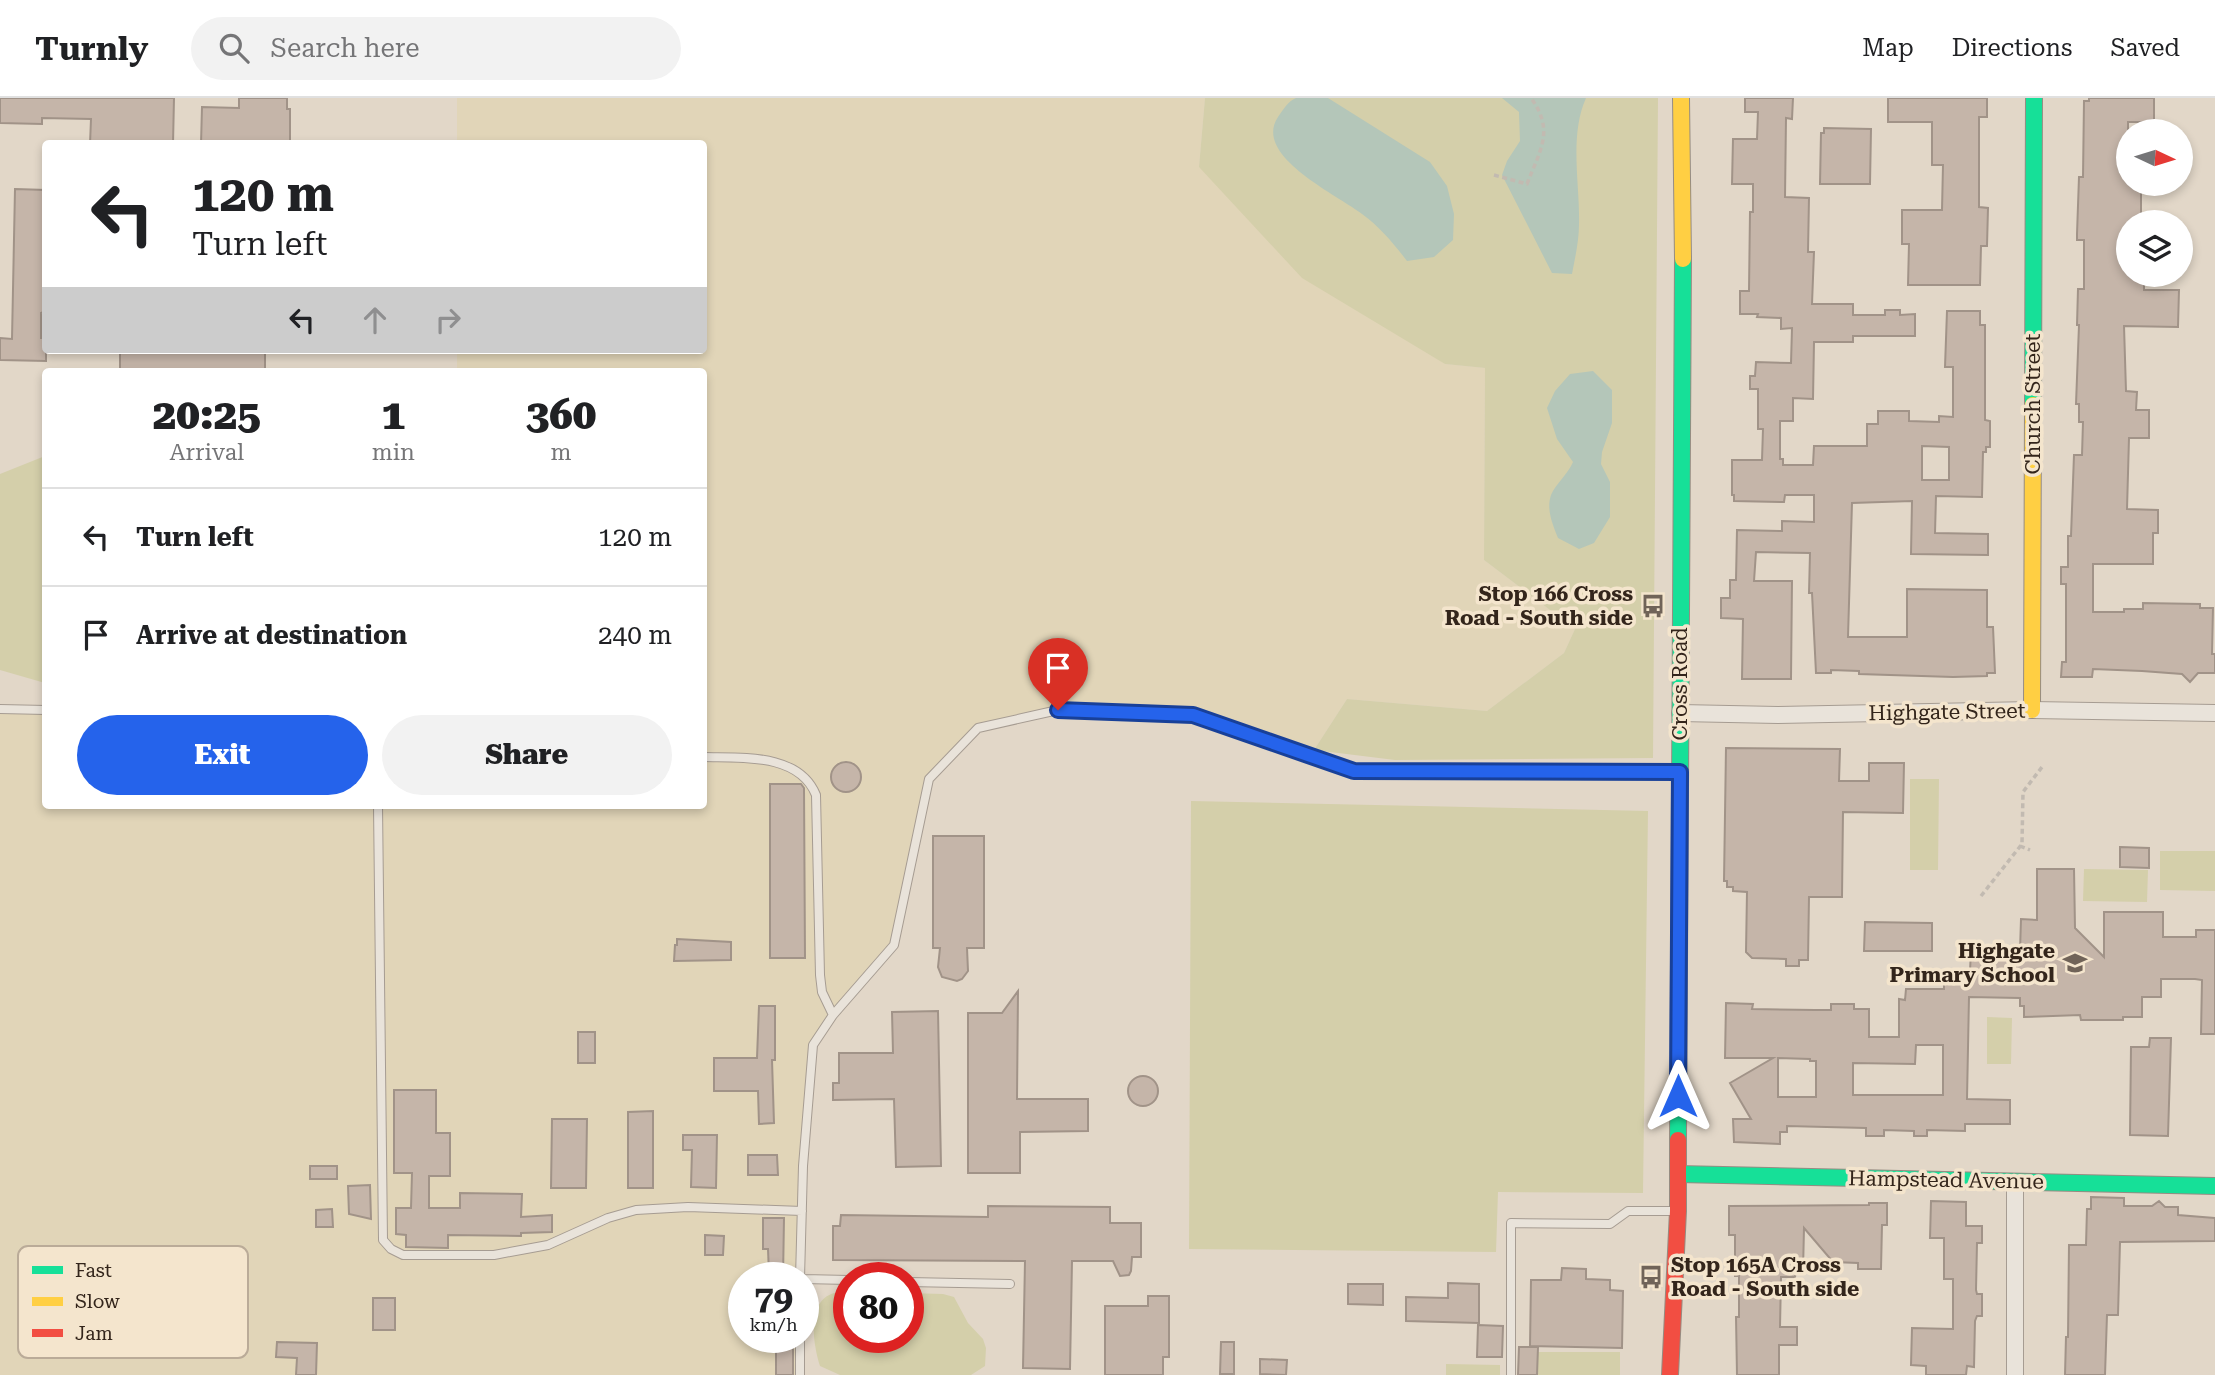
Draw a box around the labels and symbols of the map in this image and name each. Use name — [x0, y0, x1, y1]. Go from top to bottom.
north arrow — [2116, 119, 2193, 196]
street label: Church Street — [2021, 333, 2045, 474]
place label: Stop 166 Cross Road - South side — [1445, 582, 1633, 630]
bus stop icon: Stop 166 Cross Road - South side — [1639, 592, 1667, 620]
street label: Cross Road — [1668, 627, 1692, 741]
pin — [1028, 638, 1088, 710]
street label: Highgate Street — [1868, 699, 2026, 725]
place label: Highgate Primary School — [1890, 939, 2055, 987]
school or university icon: Highgate Primary School — [2061, 949, 2089, 977]
position arrow — [1641, 1059, 1715, 1133]
street label: Hampstead Avenue — [1848, 1166, 2044, 1194]
legend — [18, 1246, 248, 1358]
place label: Stop 165A Cross Road - South side — [1671, 1253, 1859, 1301]
text: Fast — [75, 1259, 112, 1282]
speed limit sign: 80 — [833, 1262, 924, 1353]
bus stop icon: Stop 165A Cross Road - South side — [1637, 1263, 1665, 1291]
text: Slow — [75, 1290, 120, 1313]
text: Jam — [75, 1322, 113, 1345]

